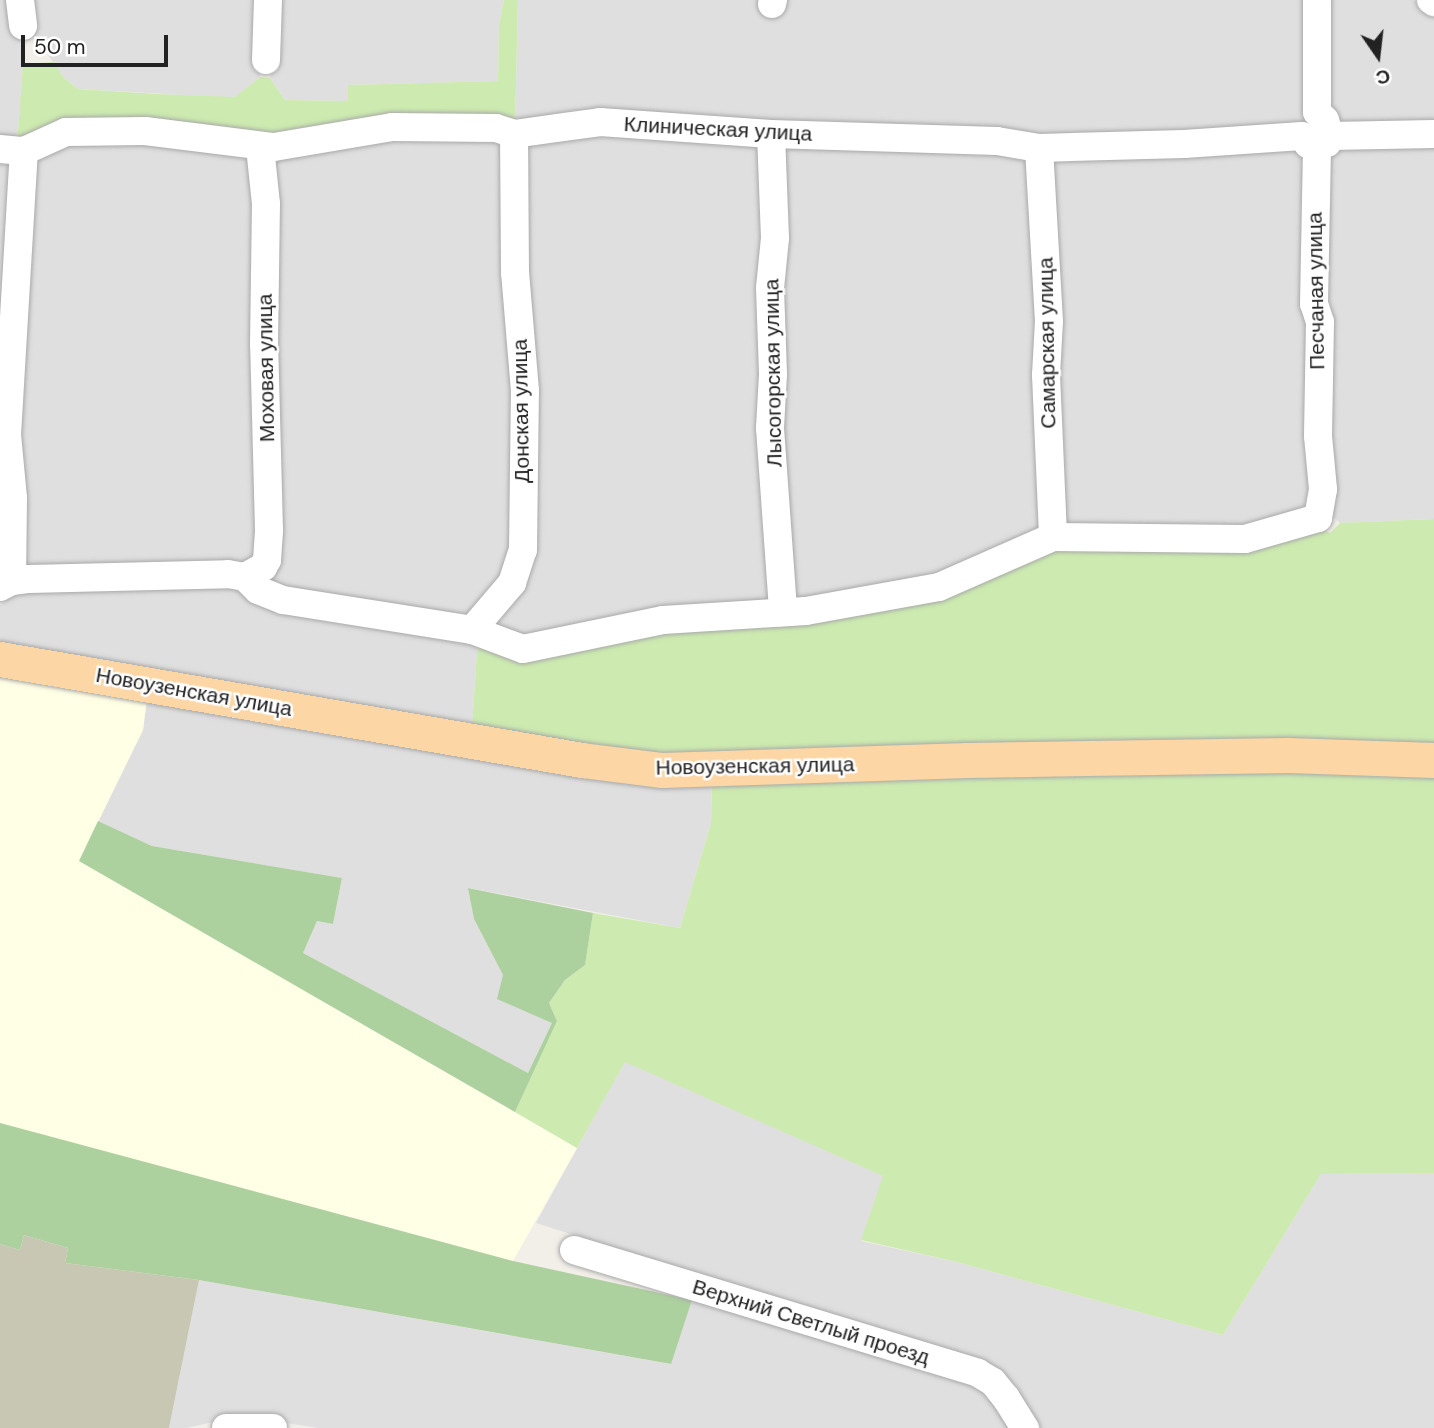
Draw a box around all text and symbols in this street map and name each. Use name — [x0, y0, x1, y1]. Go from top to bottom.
scale bar — [24, 21, 172, 65]
north arrow — [1343, 21, 1413, 91]
text: 50 m — [34, 33, 85, 61]
text: С — [1374, 63, 1393, 91]
street label: Клиническая улица — [623, 111, 813, 147]
street label: Песчаная улица — [1302, 212, 1330, 370]
street label: Самарская улица — [1033, 257, 1061, 429]
street label: Лысогорская улица — [759, 279, 787, 467]
street label: Моховая улица — [252, 294, 280, 442]
street label: Донская улица — [507, 339, 535, 483]
street label: Новоузенская улица — [94, 662, 294, 722]
street label: Новоузенская улица — [655, 752, 855, 780]
street label: Верхний Светлый проезд — [689, 1274, 933, 1370]

